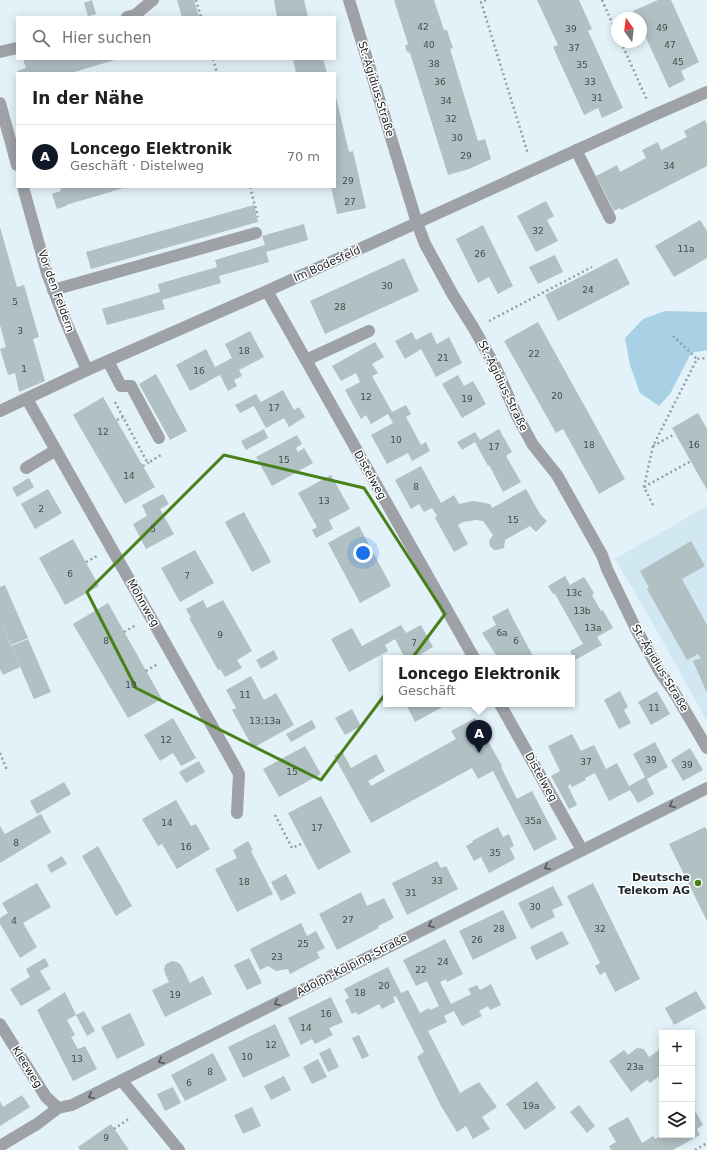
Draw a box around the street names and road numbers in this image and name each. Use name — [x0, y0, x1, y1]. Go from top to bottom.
street label: St.-Ägidius-Straße — [355, 40, 397, 138]
street label: Im Bodesfeld — [292, 243, 362, 285]
street label: Vor den Feldern — [35, 248, 77, 334]
street label: St.-Ägidius-Straße — [475, 339, 531, 434]
street label: Distelweg — [351, 448, 389, 502]
street label: Mohnweg — [124, 577, 162, 629]
street label: St.-Ägidius-Straße — [629, 622, 691, 714]
street label: Distelweg — [522, 750, 560, 804]
street label: Adolph-Kolping-Straße — [294, 931, 410, 999]
street label: Kleeweg — [9, 1044, 45, 1090]

